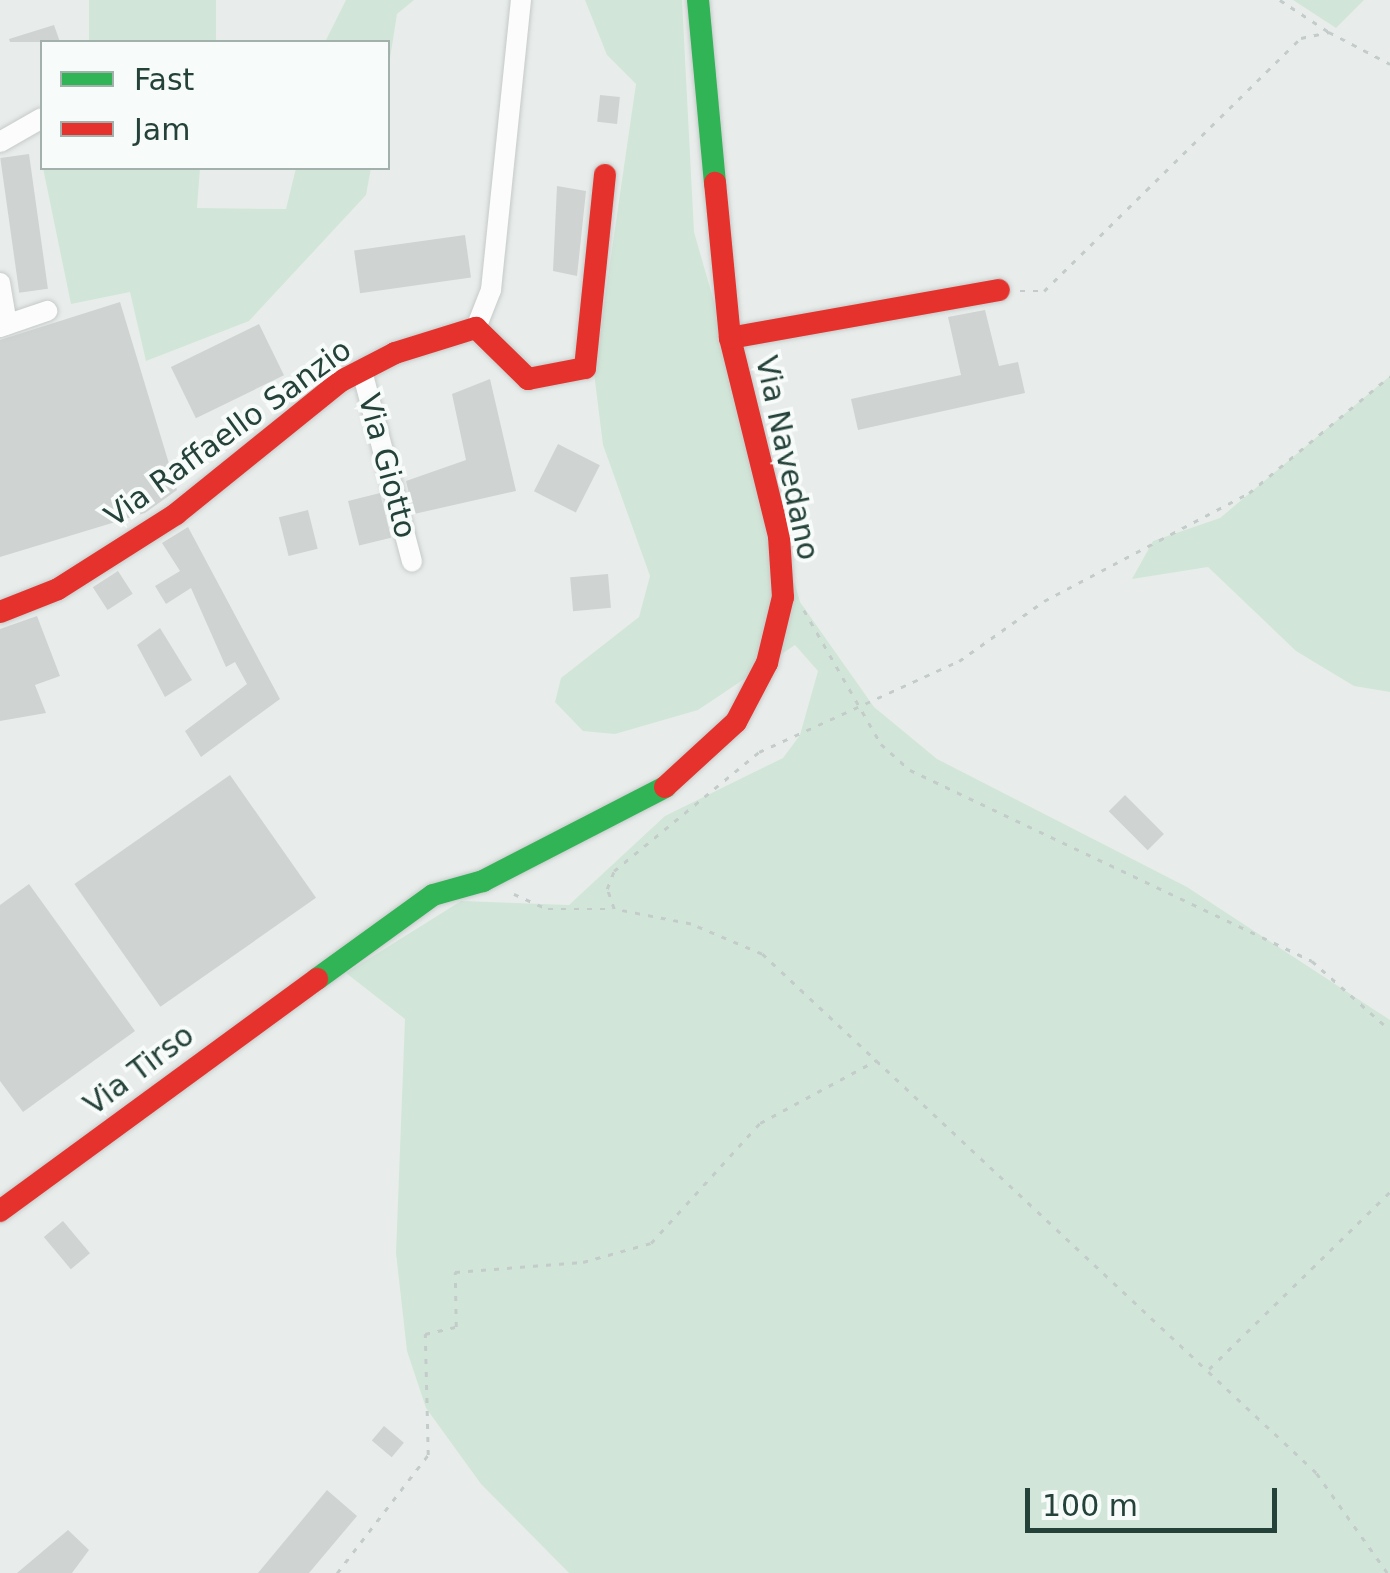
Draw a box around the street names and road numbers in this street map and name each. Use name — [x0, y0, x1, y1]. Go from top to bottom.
street label: Via Raffaello Sanzio — [98, 332, 358, 534]
street label: Via Navedano — [748, 353, 826, 563]
street label: Via Giotto — [350, 390, 424, 542]
street label: Via Tirso — [77, 1017, 201, 1123]

